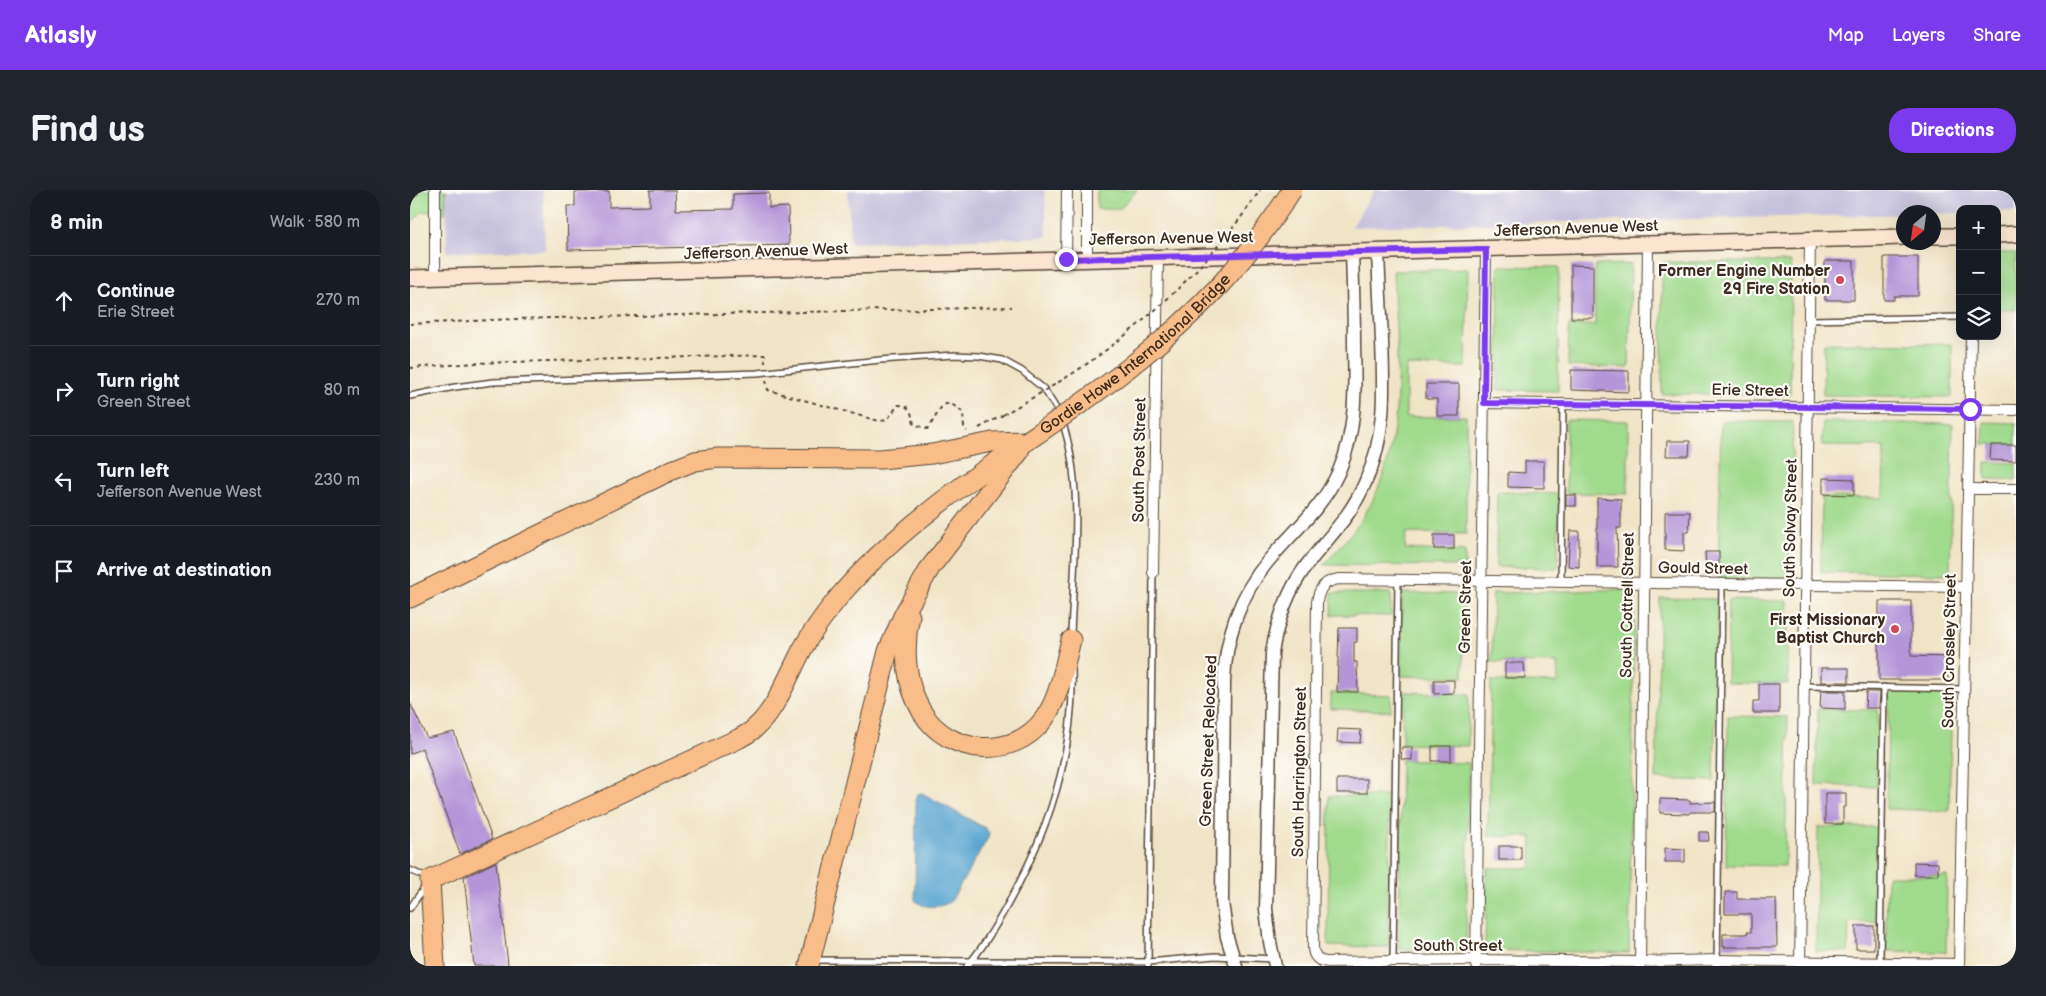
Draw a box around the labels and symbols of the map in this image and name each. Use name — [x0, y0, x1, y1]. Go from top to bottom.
north arrow — [1896, 205, 1941, 250]
street label: Jefferson Avenue West — [1493, 217, 1659, 241]
street label: Jefferson Avenue West — [1089, 228, 1254, 250]
street label: Jefferson Avenue West — [683, 240, 849, 264]
route end — [1055, 248, 1078, 271]
place label: Former Engine Number 29 Fire Station — [1658, 262, 1831, 299]
street label: Gordie Howe International Bridge — [1036, 270, 1235, 439]
marker: Former Engine Number 29 Fire Station — [1834, 274, 1846, 286]
street label: Erie Street — [1711, 381, 1789, 401]
street label: South Post Street — [1129, 397, 1151, 523]
route start — [1959, 398, 1982, 421]
street label: South Solvay Street — [1780, 459, 1802, 597]
street label: South Cottrell Street — [1617, 532, 1639, 678]
street label: Gould Street — [1658, 559, 1748, 579]
street label: Green Street — [1456, 560, 1476, 654]
street label: South Crossley Street — [1939, 574, 1961, 728]
place label: First Missionary Baptist Church — [1769, 611, 1886, 648]
marker: First Missionary Baptist Church — [1889, 623, 1901, 635]
street label: Green Street Relocated — [1197, 655, 1221, 827]
street label: South Harrington Street — [1289, 687, 1311, 857]
street label: South Street — [1413, 937, 1503, 956]

